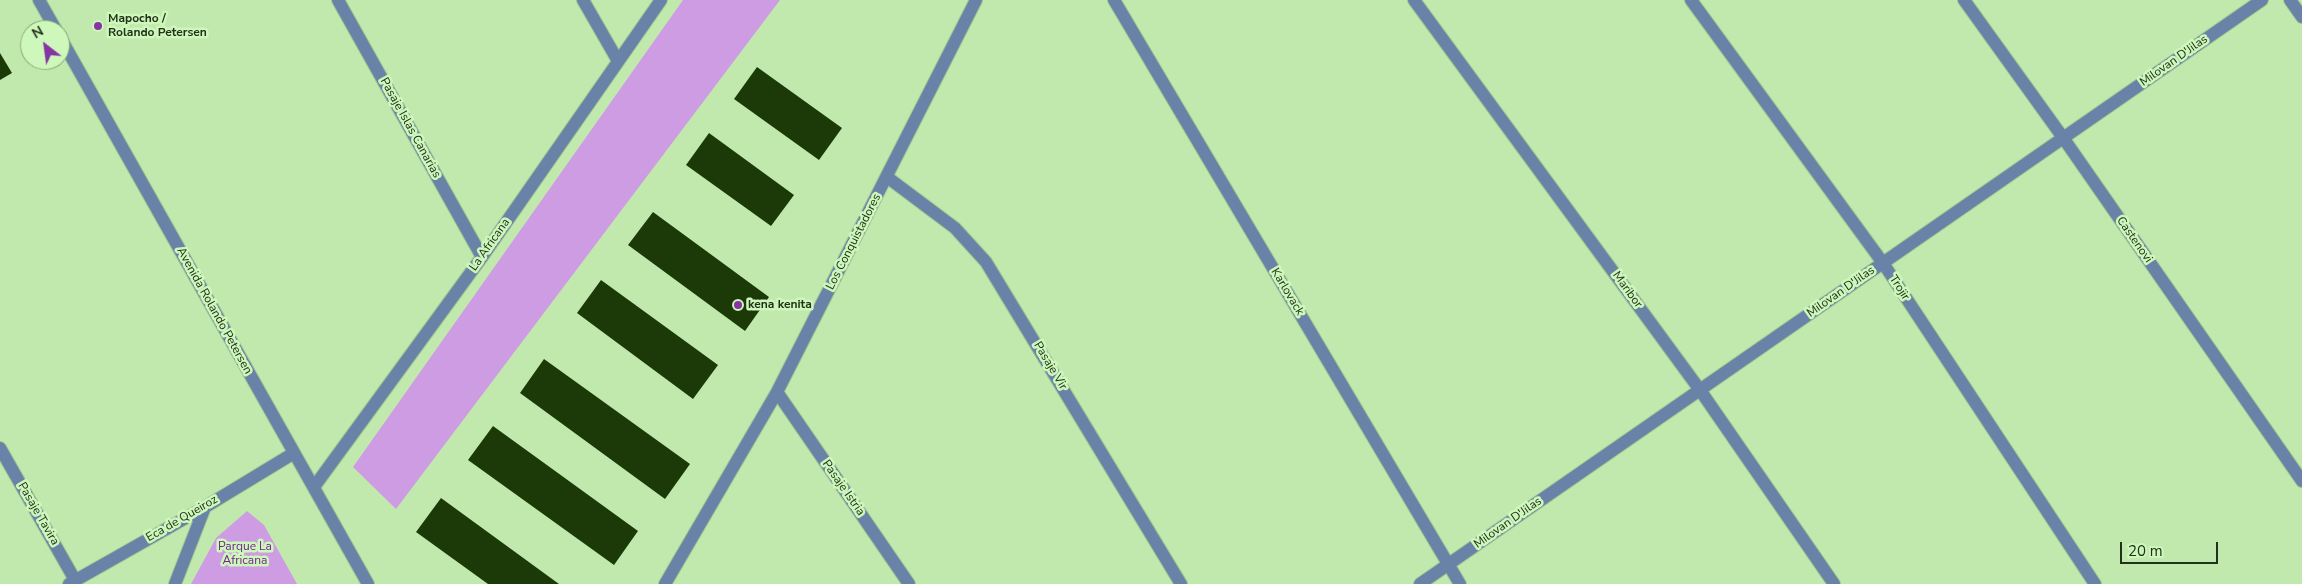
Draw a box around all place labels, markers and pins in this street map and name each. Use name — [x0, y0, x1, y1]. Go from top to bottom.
place label: Mapocho / Rolando Petersen — [108, 12, 207, 40]
marker: Mapocho / Rolando Petersen — [92, 20, 104, 32]
place label: kena kenita — [748, 298, 812, 312]
marker: kena kenita — [732, 299, 744, 311]

